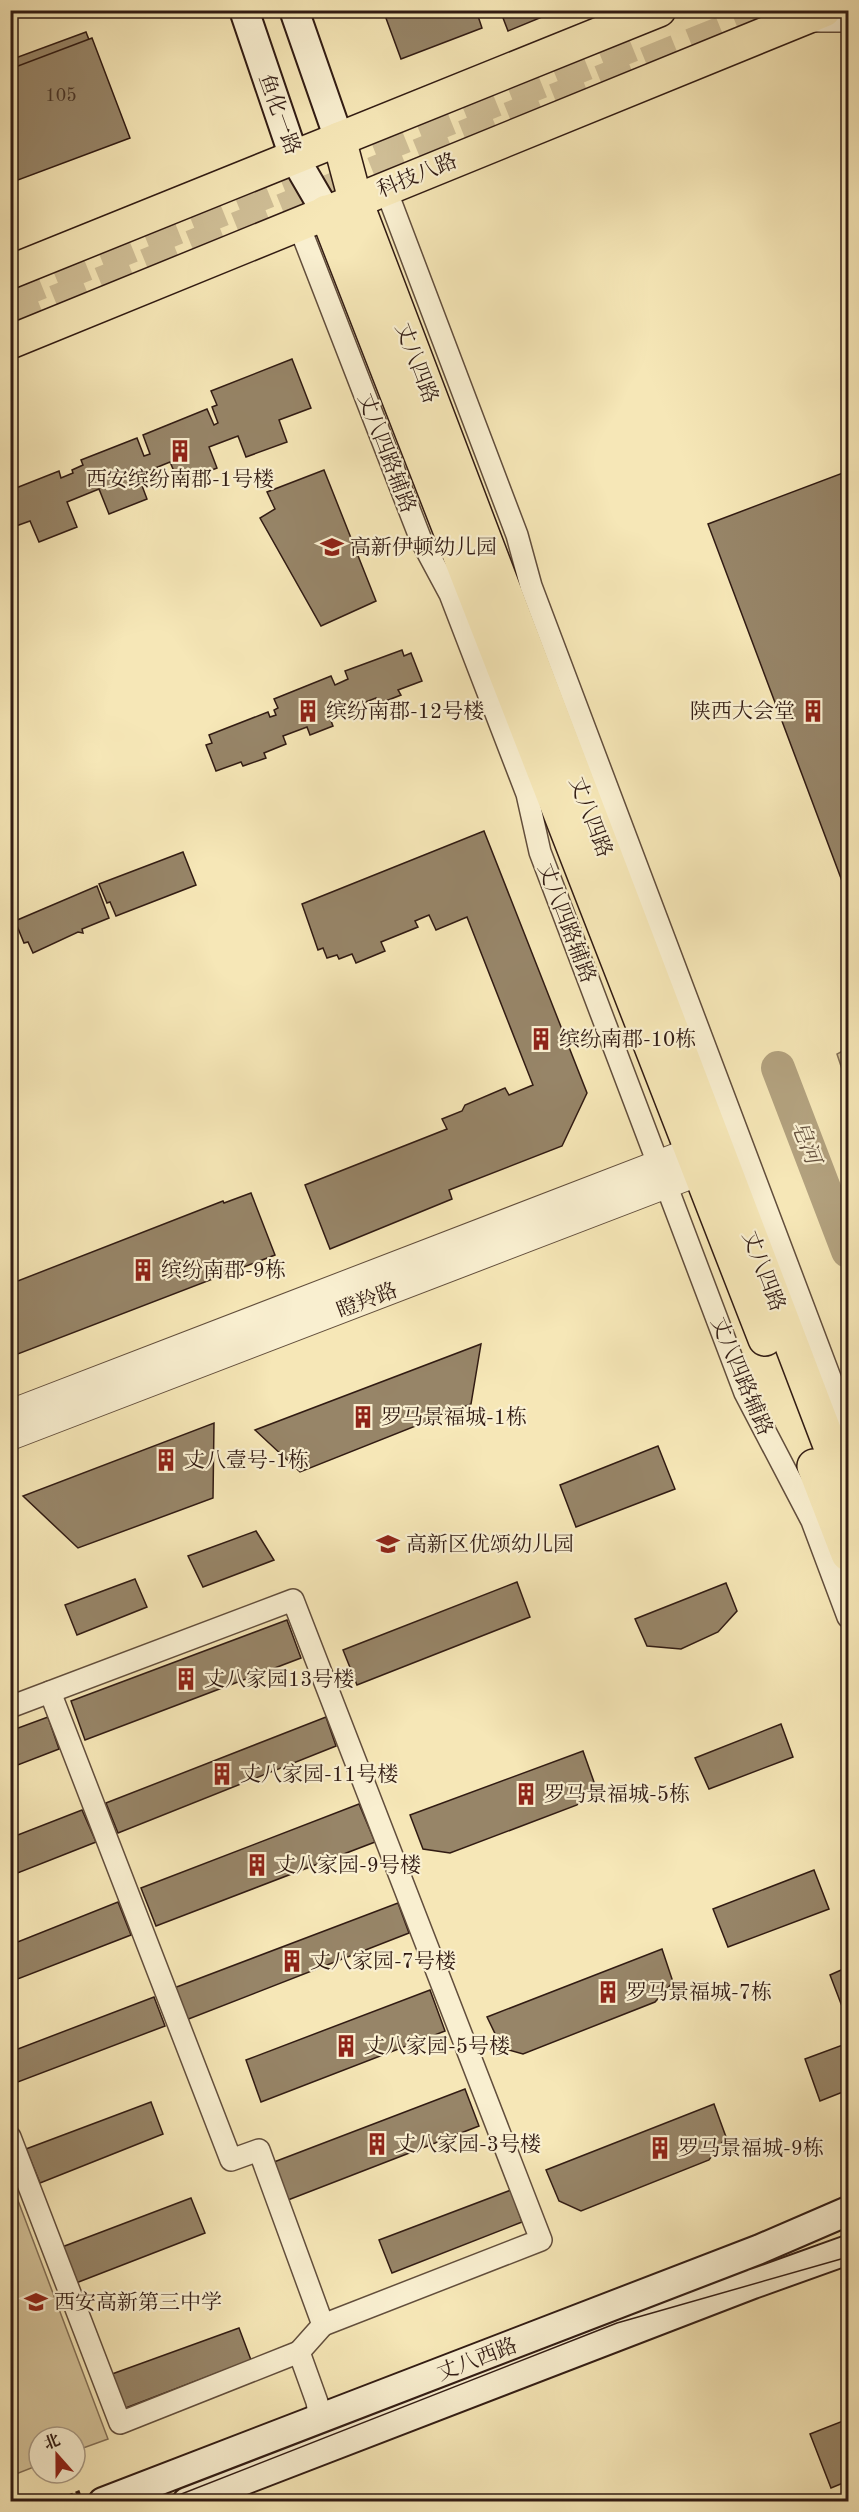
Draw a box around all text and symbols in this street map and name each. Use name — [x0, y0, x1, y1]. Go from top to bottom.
street label: 鱼化一路 — [254, 71, 305, 158]
house number: 105 — [45, 87, 77, 105]
street label: 科技八路 — [374, 149, 460, 202]
street label: 丈八四路 — [391, 320, 442, 407]
street label: 丈八四路辅路 — [353, 390, 420, 516]
building icon: 西安缤纷南郡-1号楼 — [167, 438, 193, 464]
place label: 西安缤纷南郡-1号楼 — [86, 468, 274, 491]
school or university icon: 高新伊顿幼儿园 — [319, 534, 345, 560]
place label: 高新伊顿幼儿园 — [350, 536, 497, 559]
building icon: 缤纷南郡-12号楼 — [295, 698, 321, 724]
building icon: 陕西大会堂 — [800, 698, 826, 724]
place label: 缤纷南郡-12号楼 — [326, 700, 484, 723]
place label: 陕西大会堂 — [690, 700, 795, 723]
street label: 丈八四路 — [565, 774, 616, 861]
street label: 丈八四路辅路 — [533, 860, 600, 986]
building icon: 缤纷南郡-10栋 — [528, 1026, 554, 1052]
place label: 缤纷南郡-10栋 — [559, 1028, 696, 1051]
water label: 皂河 — [787, 1118, 827, 1171]
street label: 丈八四路 — [738, 1228, 789, 1315]
building icon: 缤纷南郡-9栋 — [130, 1257, 156, 1283]
place label: 缤纷南郡-9栋 — [161, 1259, 286, 1282]
street label: 瞪羚路 — [334, 1278, 401, 1322]
street label: 丈八四路辅路 — [706, 1314, 777, 1439]
building icon: 罗马景福城-1栋 — [350, 1404, 376, 1430]
place label: 罗马景福城-1栋 — [381, 1406, 527, 1429]
building icon: 丈八壹号-1栋 — [153, 1447, 179, 1473]
place label: 丈八壹号-1栋 — [184, 1449, 309, 1472]
school or university icon: 高新区优颂幼儿园 — [375, 1531, 401, 1557]
place label: 高新区优颂幼儿园 — [406, 1533, 574, 1556]
building icon: 丈八家园13号楼 — [173, 1666, 199, 1692]
place label: 丈八家园13号楼 — [204, 1668, 354, 1691]
building icon: 丈八家园-11号楼 — [209, 1761, 235, 1787]
place label: 丈八家园-11号楼 — [240, 1763, 398, 1786]
building icon: 罗马景福城-5栋 — [513, 1781, 539, 1807]
place label: 罗马景福城-5栋 — [544, 1783, 690, 1806]
building icon: 丈八家园-9号楼 — [244, 1852, 270, 1878]
place label: 丈八家园-9号楼 — [275, 1854, 421, 1877]
building icon: 丈八家园-7号楼 — [279, 1948, 305, 1974]
place label: 丈八家园-7号楼 — [310, 1950, 456, 1973]
building icon: 罗马景福城-7栋 — [595, 1979, 621, 2005]
place label: 罗马景福城-7栋 — [626, 1981, 772, 2004]
building icon: 丈八家园-5号楼 — [333, 2033, 359, 2059]
place label: 丈八家园-5号楼 — [364, 2035, 510, 2058]
building icon: 丈八家园-3号楼 — [364, 2131, 390, 2157]
place label: 丈八家园-3号楼 — [395, 2133, 541, 2156]
building icon: 罗马景福城-9栋 — [647, 2135, 673, 2161]
place label: 罗马景福城-9栋 — [678, 2137, 824, 2160]
school or university icon: 西安高新第三中学 — [23, 2289, 49, 2315]
place label: 西安高新第三中学 — [54, 2291, 222, 2314]
street label: 丈八西路 — [434, 2334, 521, 2385]
north arrow — [27, 2425, 87, 2485]
text: 北 — [41, 2431, 63, 2453]

